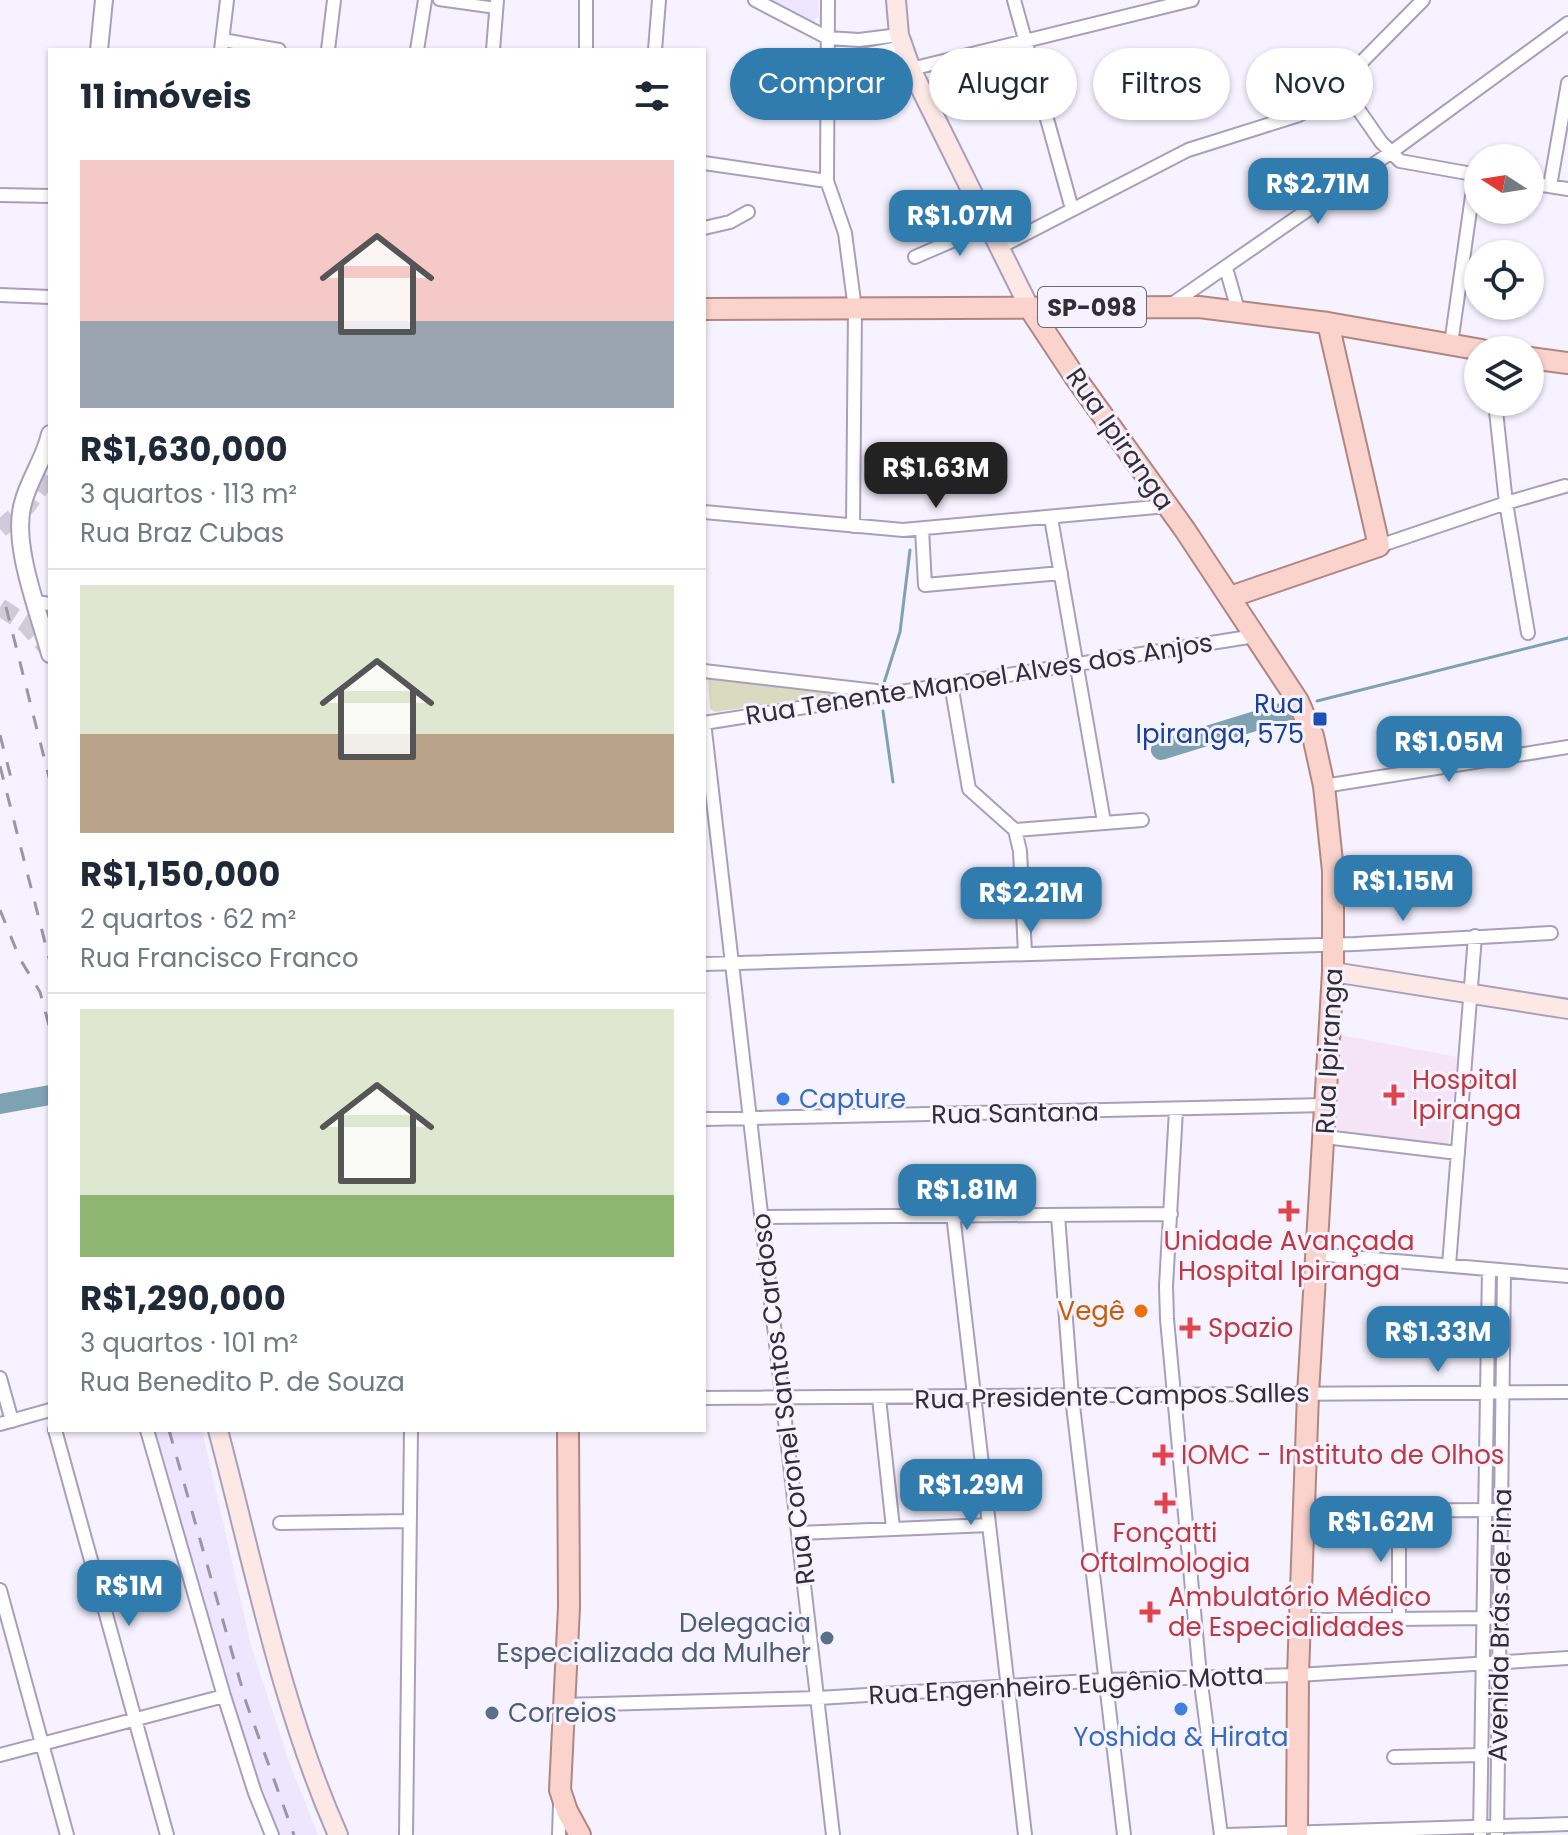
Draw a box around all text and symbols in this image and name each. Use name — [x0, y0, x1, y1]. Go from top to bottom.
chip: Comprar — [730, 48, 913, 120]
chip: Alugar — [929, 48, 1077, 120]
chip: Filtros — [1093, 48, 1230, 120]
chip: Novo — [1246, 48, 1373, 120]
text: 11 imóveis — [80, 72, 252, 120]
icon: filters — [630, 74, 674, 118]
north arrow — [1464, 144, 1544, 224]
map controls — [1464, 144, 1544, 416]
pin: R$2.71M — [1244, 158, 1392, 226]
text: R$2.71M — [1266, 166, 1370, 202]
pin: R$1.07M — [886, 190, 1034, 258]
text: R$1.07M — [907, 198, 1013, 234]
icon: home — [305, 212, 449, 356]
button: locate — [1464, 240, 1544, 320]
road number: SP-098 — [1038, 287, 1146, 327]
button: layers — [1464, 336, 1544, 416]
street label: Rua Ipiranga — [1058, 361, 1182, 517]
text: R$1,630,000 — [80, 425, 288, 473]
pin: R$1.63M — [862, 442, 1010, 510]
text: R$1.63M — [882, 450, 990, 486]
text: 3 quartos · 113 m² — [80, 476, 297, 512]
text: Rua Braz Cubas — [80, 515, 284, 551]
street label: Rua Tenente Manoel Alves dos Anjos — [743, 624, 1215, 734]
icon: home — [305, 637, 449, 781]
place label: Rua Ipiranga, 575 — [1136, 686, 1304, 752]
marker: Rua Ipiranga, 575 — [1311, 710, 1329, 728]
pin: R$1.05M — [1375, 716, 1523, 784]
text: R$1.05M — [1395, 724, 1503, 760]
text: R$1,150,000 — [80, 850, 280, 898]
pin: R$1.15M — [1329, 855, 1477, 923]
text: R$1.15M — [1352, 863, 1454, 899]
pin: R$2.21M — [957, 867, 1105, 935]
text: R$2.21M — [979, 875, 1083, 911]
text: 2 quartos · 62 m² — [80, 901, 296, 937]
text: Rua Francisco Franco — [80, 940, 359, 976]
street label: Rua Ipiranga — [1307, 967, 1351, 1135]
icon: home — [305, 1061, 449, 1205]
place label: Hospital Ipiranga — [1412, 1062, 1521, 1128]
place label: Capture — [799, 1081, 906, 1117]
marker: Hospital Ipiranga — [1383, 1084, 1405, 1106]
marker: Capture — [774, 1090, 792, 1108]
street label: Rua Santana — [931, 1094, 1099, 1132]
pin: R$1.81M — [893, 1164, 1041, 1232]
text: R$1.81M — [916, 1172, 1018, 1208]
marker: Unidade Avançada Hospital Ipiranga — [1278, 1200, 1300, 1222]
street label: Rua Coronel Santos Cardoso — [742, 1211, 824, 1587]
place label: Unidade Avançada Hospital Ipiranga — [1163, 1223, 1415, 1289]
text: R$1,290,000 — [80, 1274, 286, 1322]
place label: Vegê — [1058, 1293, 1125, 1329]
marker: Vegê — [1132, 1302, 1150, 1320]
pin: R$1.33M — [1364, 1306, 1512, 1374]
place label: Spazio — [1208, 1310, 1293, 1346]
text: R$1.33M — [1385, 1314, 1491, 1350]
marker: Spazio — [1179, 1317, 1201, 1339]
text: 3 quartos · 101 m² — [80, 1325, 298, 1361]
text: Rua Benedito P. de Souza — [80, 1364, 405, 1400]
street label: Rua Presidente Campos Salles — [914, 1375, 1310, 1417]
place label: IOMC - Instituto de Olhos — [1181, 1437, 1504, 1473]
marker: IOMC - Instituto de Olhos — [1152, 1444, 1174, 1466]
pin: R$1.29M — [897, 1459, 1045, 1527]
text: R$1.29M — [918, 1467, 1024, 1503]
street label: Avenida Brás de Pina — [1480, 1488, 1520, 1762]
marker: Fonçatti Oftalmologia — [1154, 1492, 1176, 1514]
pin: R$1.62M — [1307, 1496, 1455, 1564]
text: R$1.62M — [1328, 1504, 1434, 1540]
place label: Fonçatti Oftalmologia — [1080, 1515, 1250, 1581]
pin: R$1M — [82, 1560, 176, 1628]
text: R$1M — [95, 1568, 163, 1604]
place label: Ambulatório Médico de Especialidades — [1168, 1579, 1431, 1645]
marker: Ambulatório Médico de Especialidades — [1139, 1601, 1161, 1623]
place label: Delegacia Especializada da Mulher — [496, 1605, 811, 1671]
marker: Delegacia Especializada da Mulher — [818, 1629, 836, 1647]
street label: Rua Engenheiro Eugênio Motta — [868, 1657, 1264, 1713]
place label: Correios — [508, 1695, 617, 1731]
marker: Yoshida & Hirata — [1172, 1700, 1190, 1718]
marker: Correios — [483, 1704, 501, 1722]
place label: Yoshida & Hirata — [1073, 1719, 1289, 1755]

